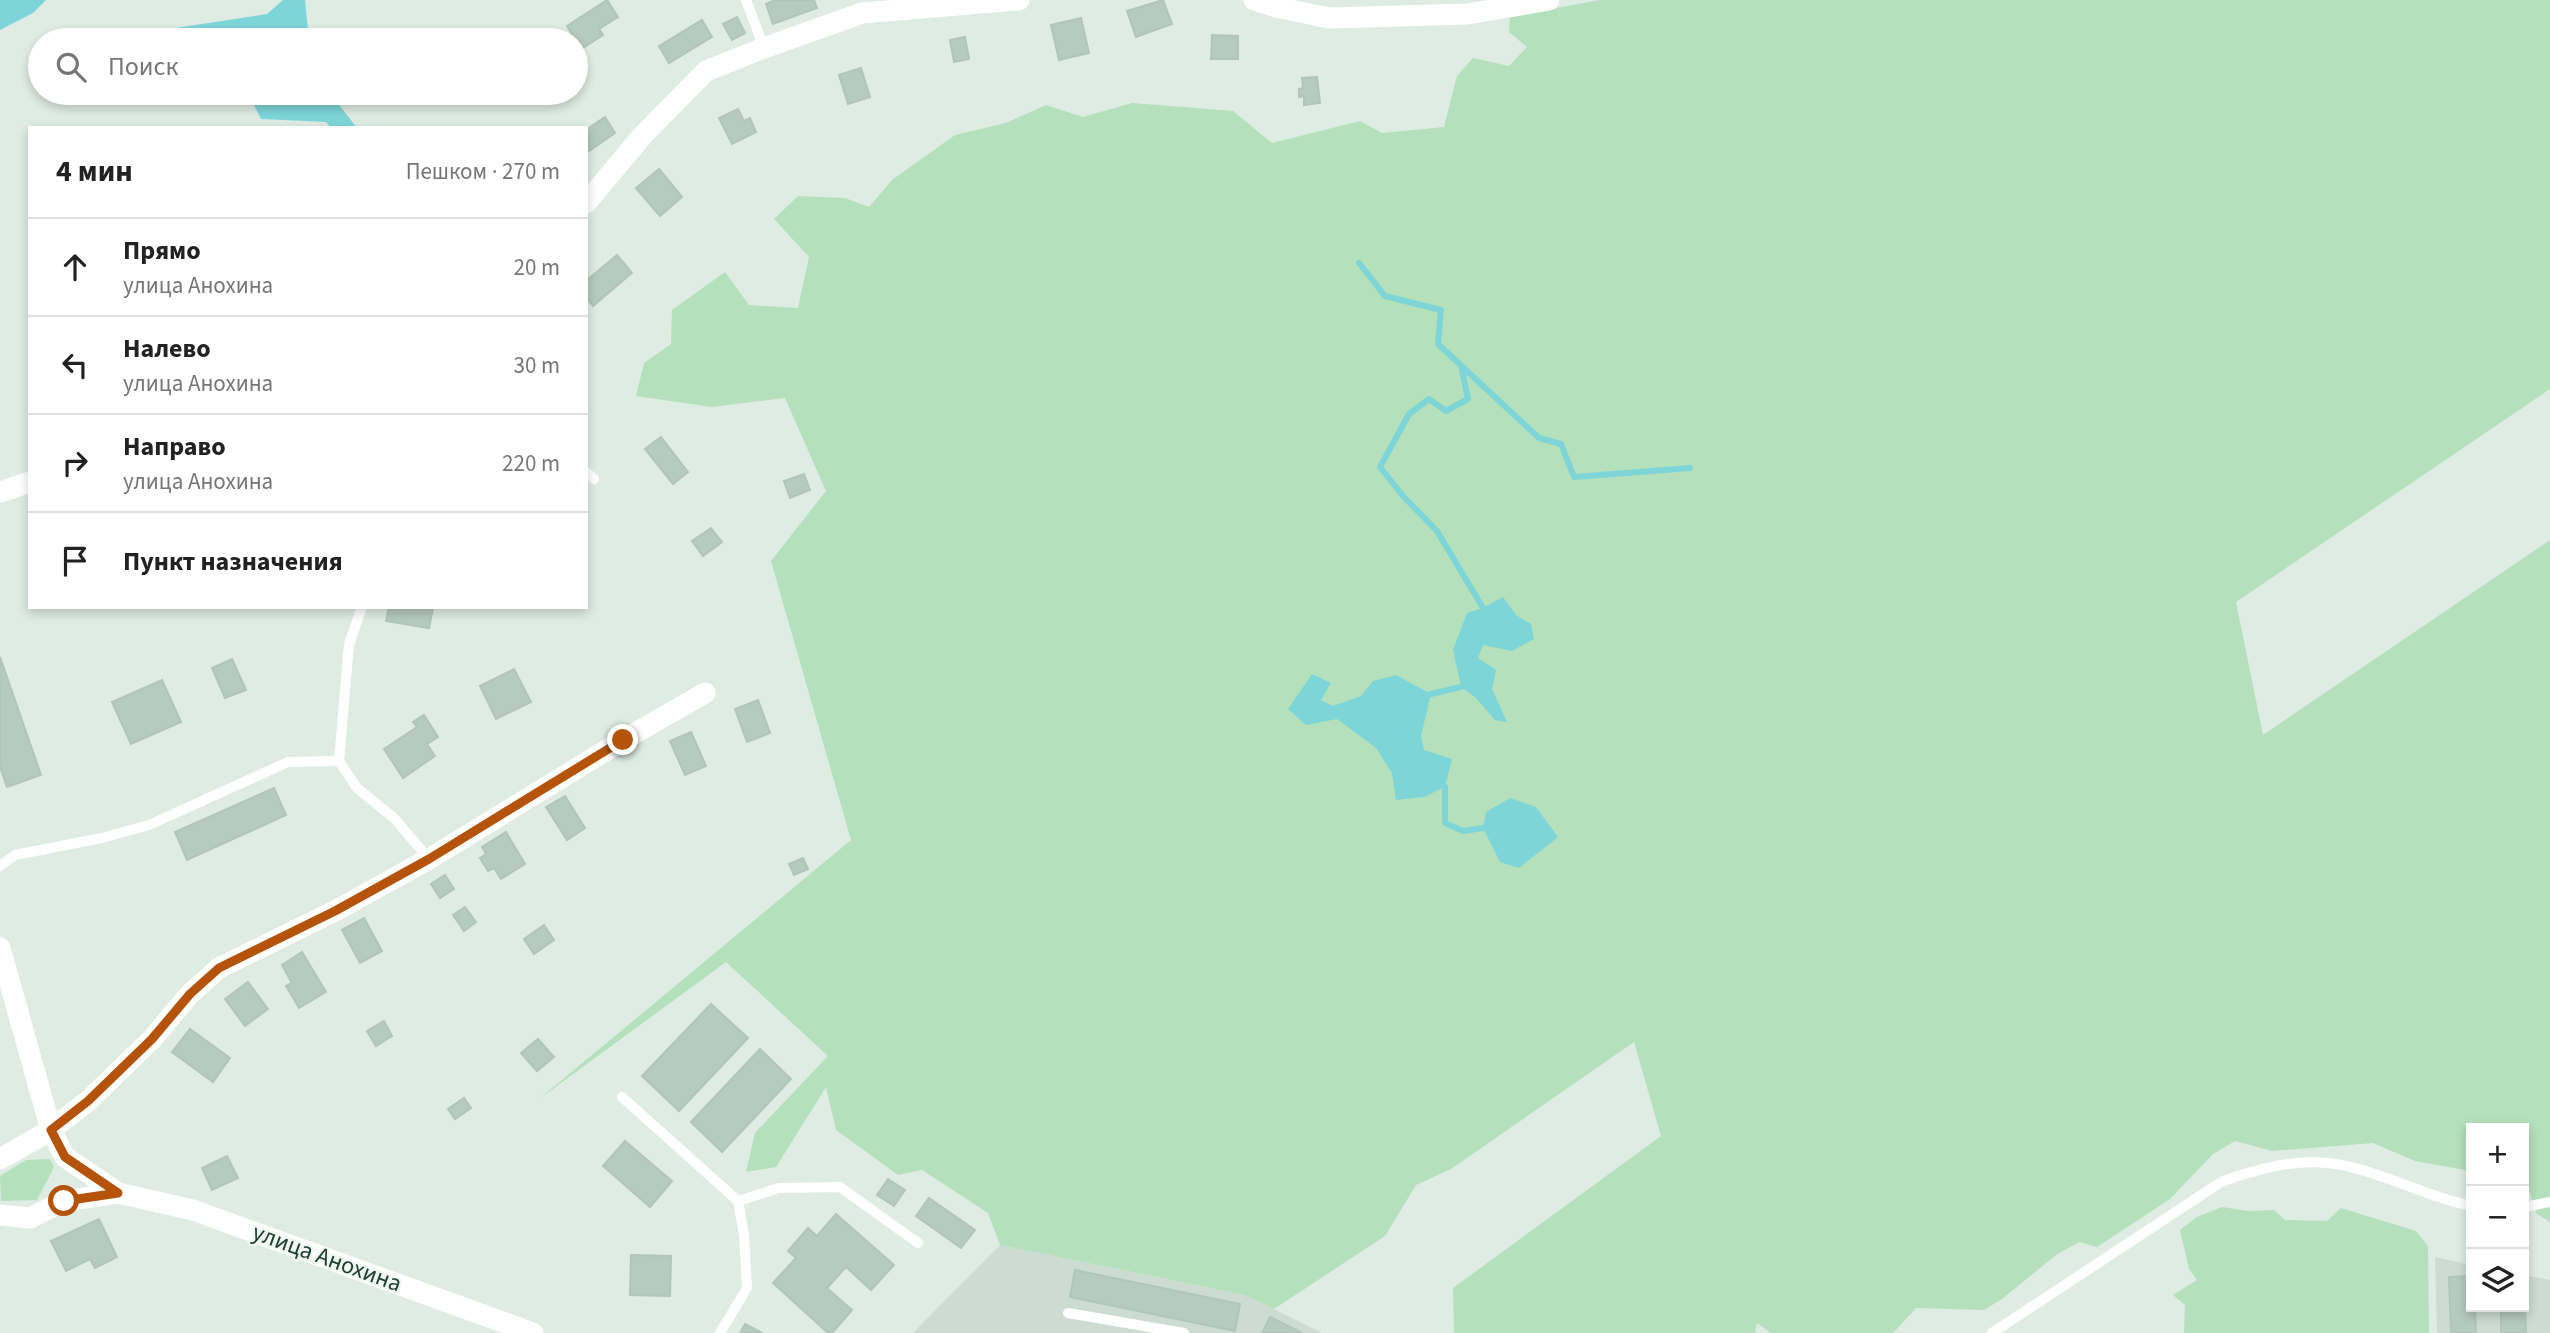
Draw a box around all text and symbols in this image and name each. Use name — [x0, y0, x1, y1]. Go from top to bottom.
search box — [28, 28, 588, 105]
icon: search — [52, 48, 90, 86]
text: Поиск — [108, 48, 178, 85]
text: 4 мин — [56, 150, 133, 193]
text: Пешком · 270 m — [406, 155, 560, 188]
text: Прямо — [123, 232, 201, 269]
icon: ahead — [56, 248, 94, 286]
text: 20 m — [513, 251, 560, 284]
text: улица Анохина — [123, 269, 273, 302]
text: Налево — [123, 330, 211, 367]
icon: left — [56, 346, 94, 384]
text: 30 m — [513, 349, 560, 382]
text: улица Анохина — [123, 367, 273, 400]
text: Направо — [123, 428, 226, 465]
icon: right — [56, 444, 94, 482]
text: 220 m — [502, 447, 560, 480]
text: улица Анохина — [123, 465, 273, 498]
icon: arrive — [56, 542, 94, 580]
text: Пункт назначения — [123, 543, 343, 580]
route end — [607, 724, 638, 755]
map controls — [2466, 1123, 2529, 1312]
button: + — [2466, 1123, 2529, 1186]
route start — [48, 1185, 79, 1216]
button: − — [2466, 1186, 2529, 1249]
street label: улица Анохина — [247, 1215, 407, 1301]
button: layers — [2466, 1249, 2529, 1312]

